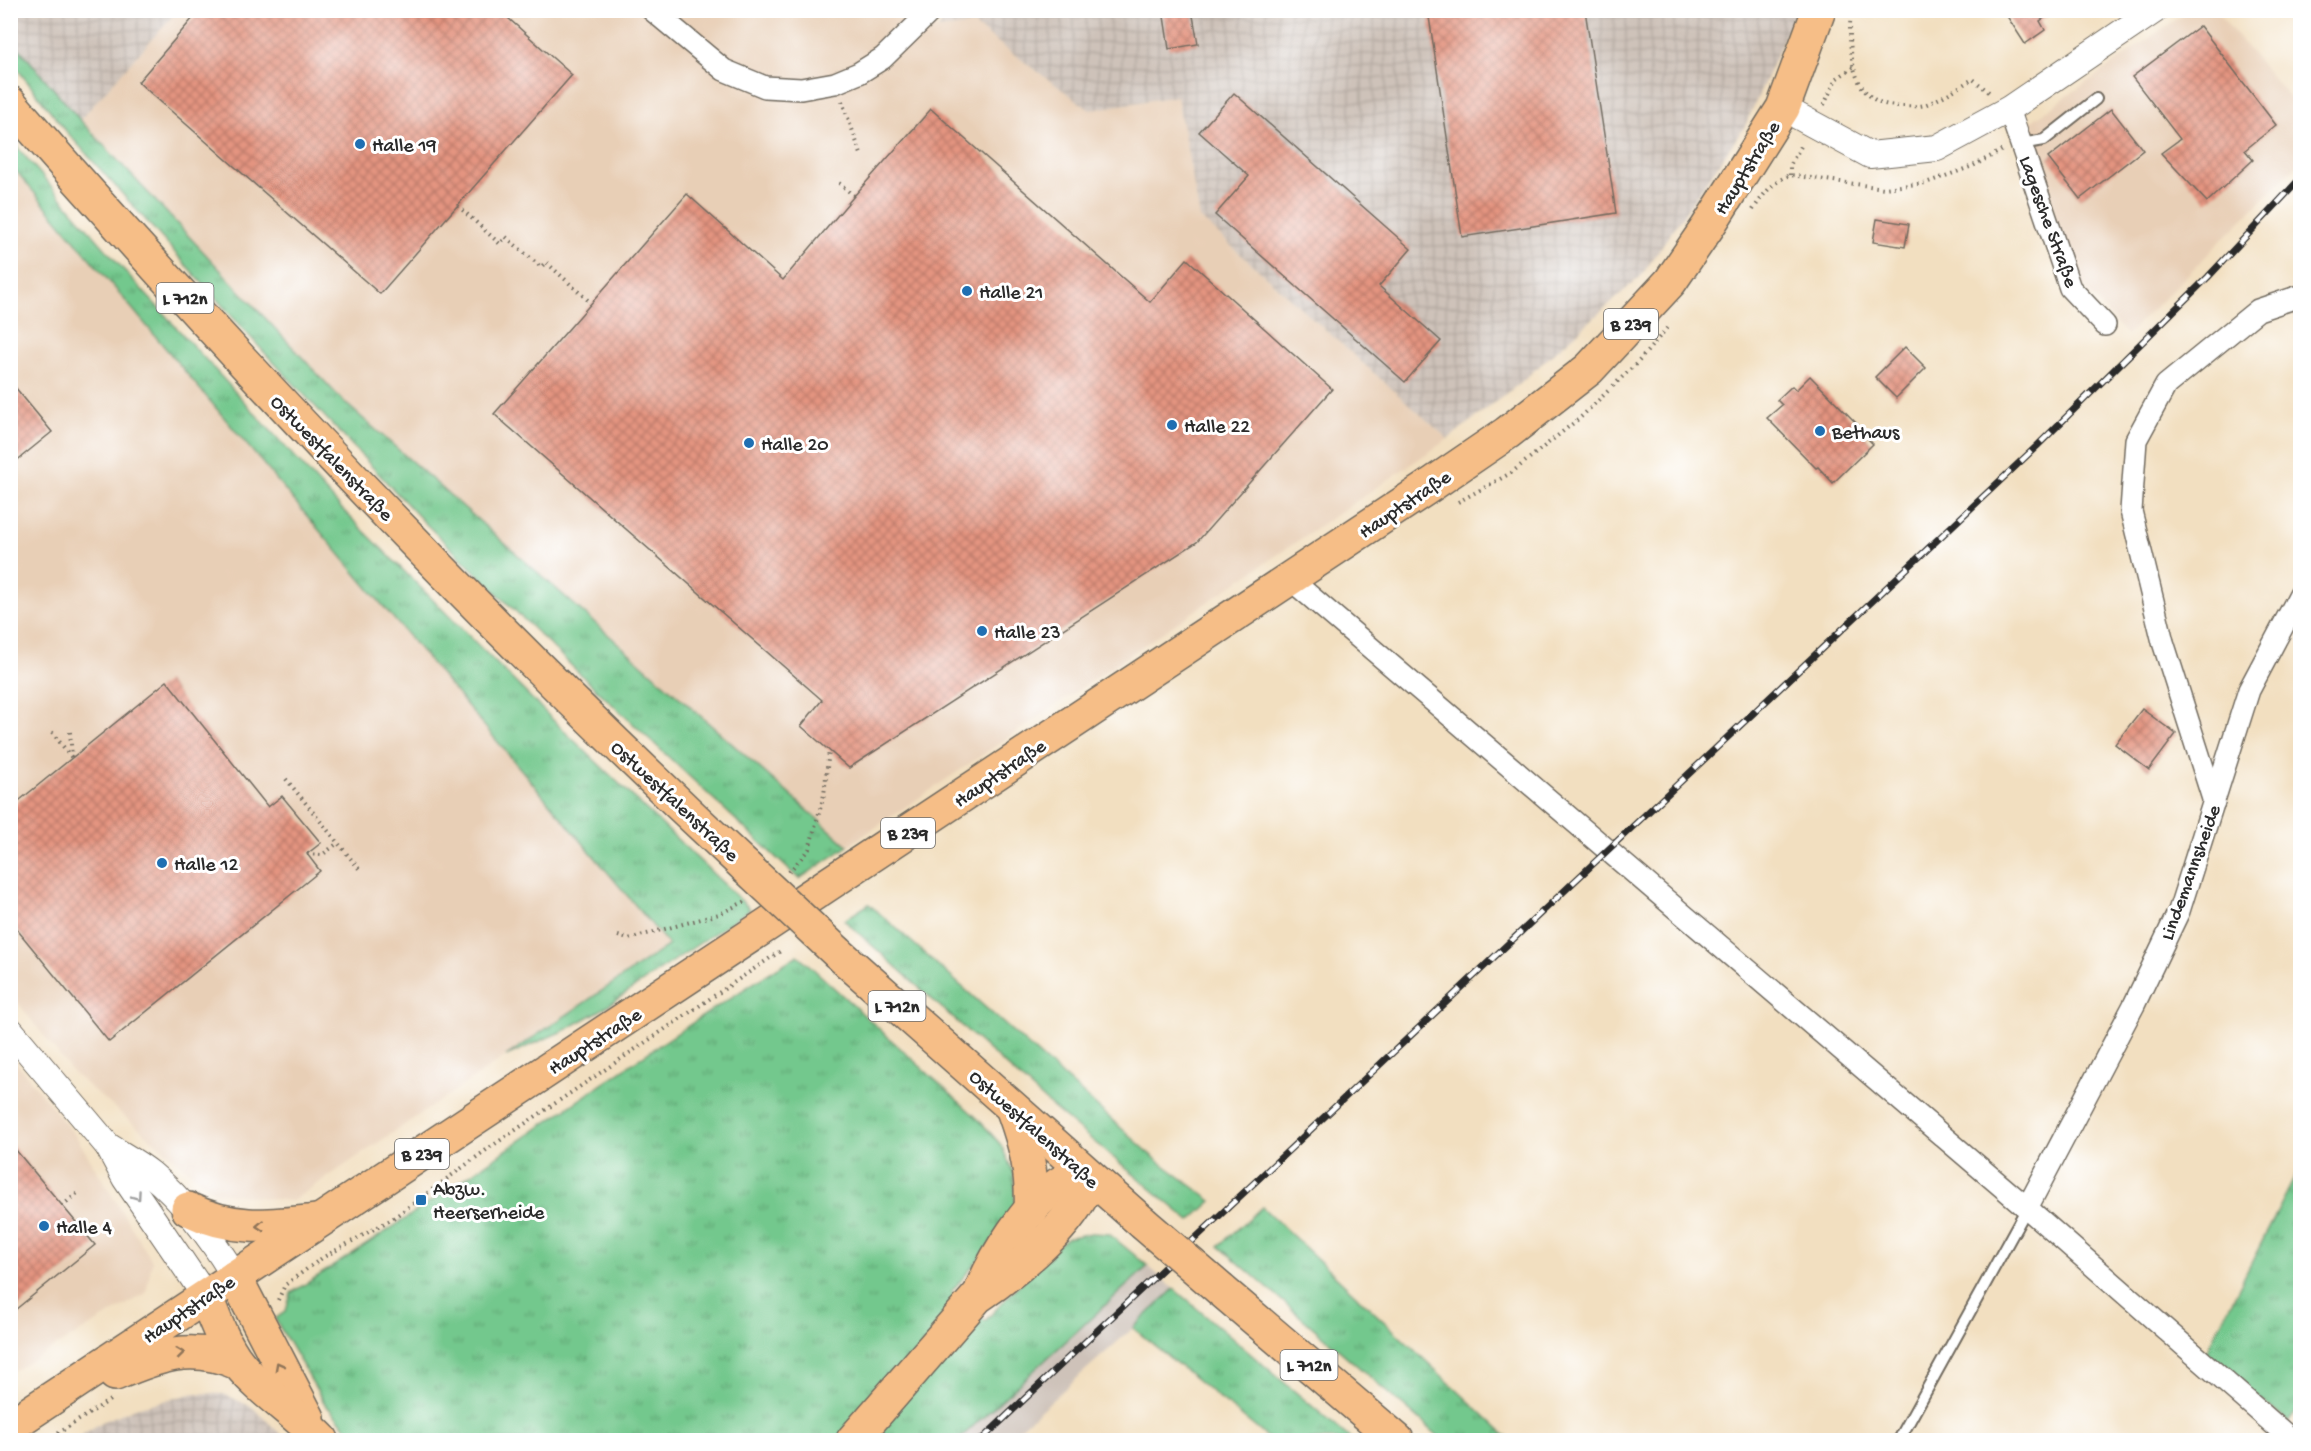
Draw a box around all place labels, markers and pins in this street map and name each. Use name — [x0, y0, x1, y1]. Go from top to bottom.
place label: Halle 19 — [372, 136, 436, 159]
marker: Halle 19 — [353, 137, 367, 151]
place label: Halle 21 — [979, 283, 1043, 306]
marker: Halle 21 — [960, 284, 974, 298]
place label: Halle 22 — [1184, 417, 1250, 440]
marker: Halle 22 — [1165, 418, 1179, 432]
place label: Bethaus — [1831, 423, 1900, 446]
marker: Bethaus — [1813, 424, 1827, 438]
place label: Halle 20 — [761, 435, 829, 458]
marker: Halle 20 — [742, 436, 756, 450]
place label: Halle 23 — [994, 623, 1061, 646]
marker: Halle 23 — [975, 624, 989, 638]
place label: Halle 12 — [174, 855, 238, 878]
marker: Halle 12 — [155, 856, 169, 870]
place label: Abzw. Heerserheide — [433, 1180, 545, 1226]
marker: Abzw. Heerserheide — [414, 1193, 428, 1207]
place label: Halle 4 — [56, 1218, 112, 1241]
marker: Halle 4 — [37, 1219, 51, 1233]

